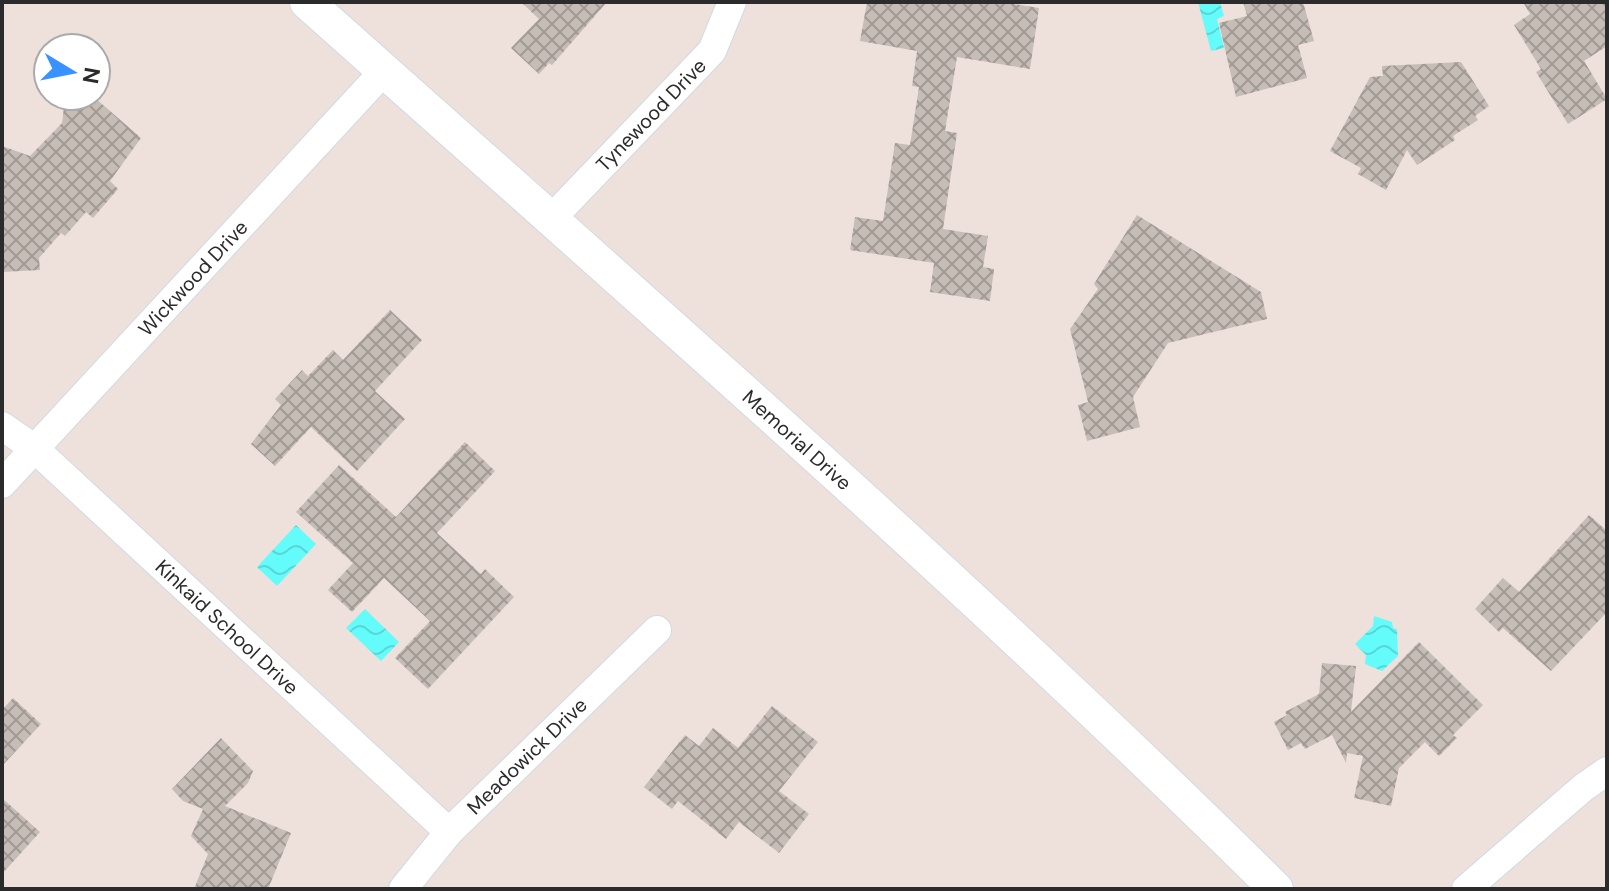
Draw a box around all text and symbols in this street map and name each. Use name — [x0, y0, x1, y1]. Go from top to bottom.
north arrow — [32, 32, 112, 112]
street label: Tynewood Drive — [590, 53, 712, 177]
text: N — [76, 65, 107, 86]
street label: Wickwood Drive — [133, 214, 253, 342]
street label: Memorial Drive — [737, 384, 857, 496]
street label: Kinkaid School Drive — [150, 554, 304, 700]
street label: Meadowick Drive — [461, 692, 593, 820]

